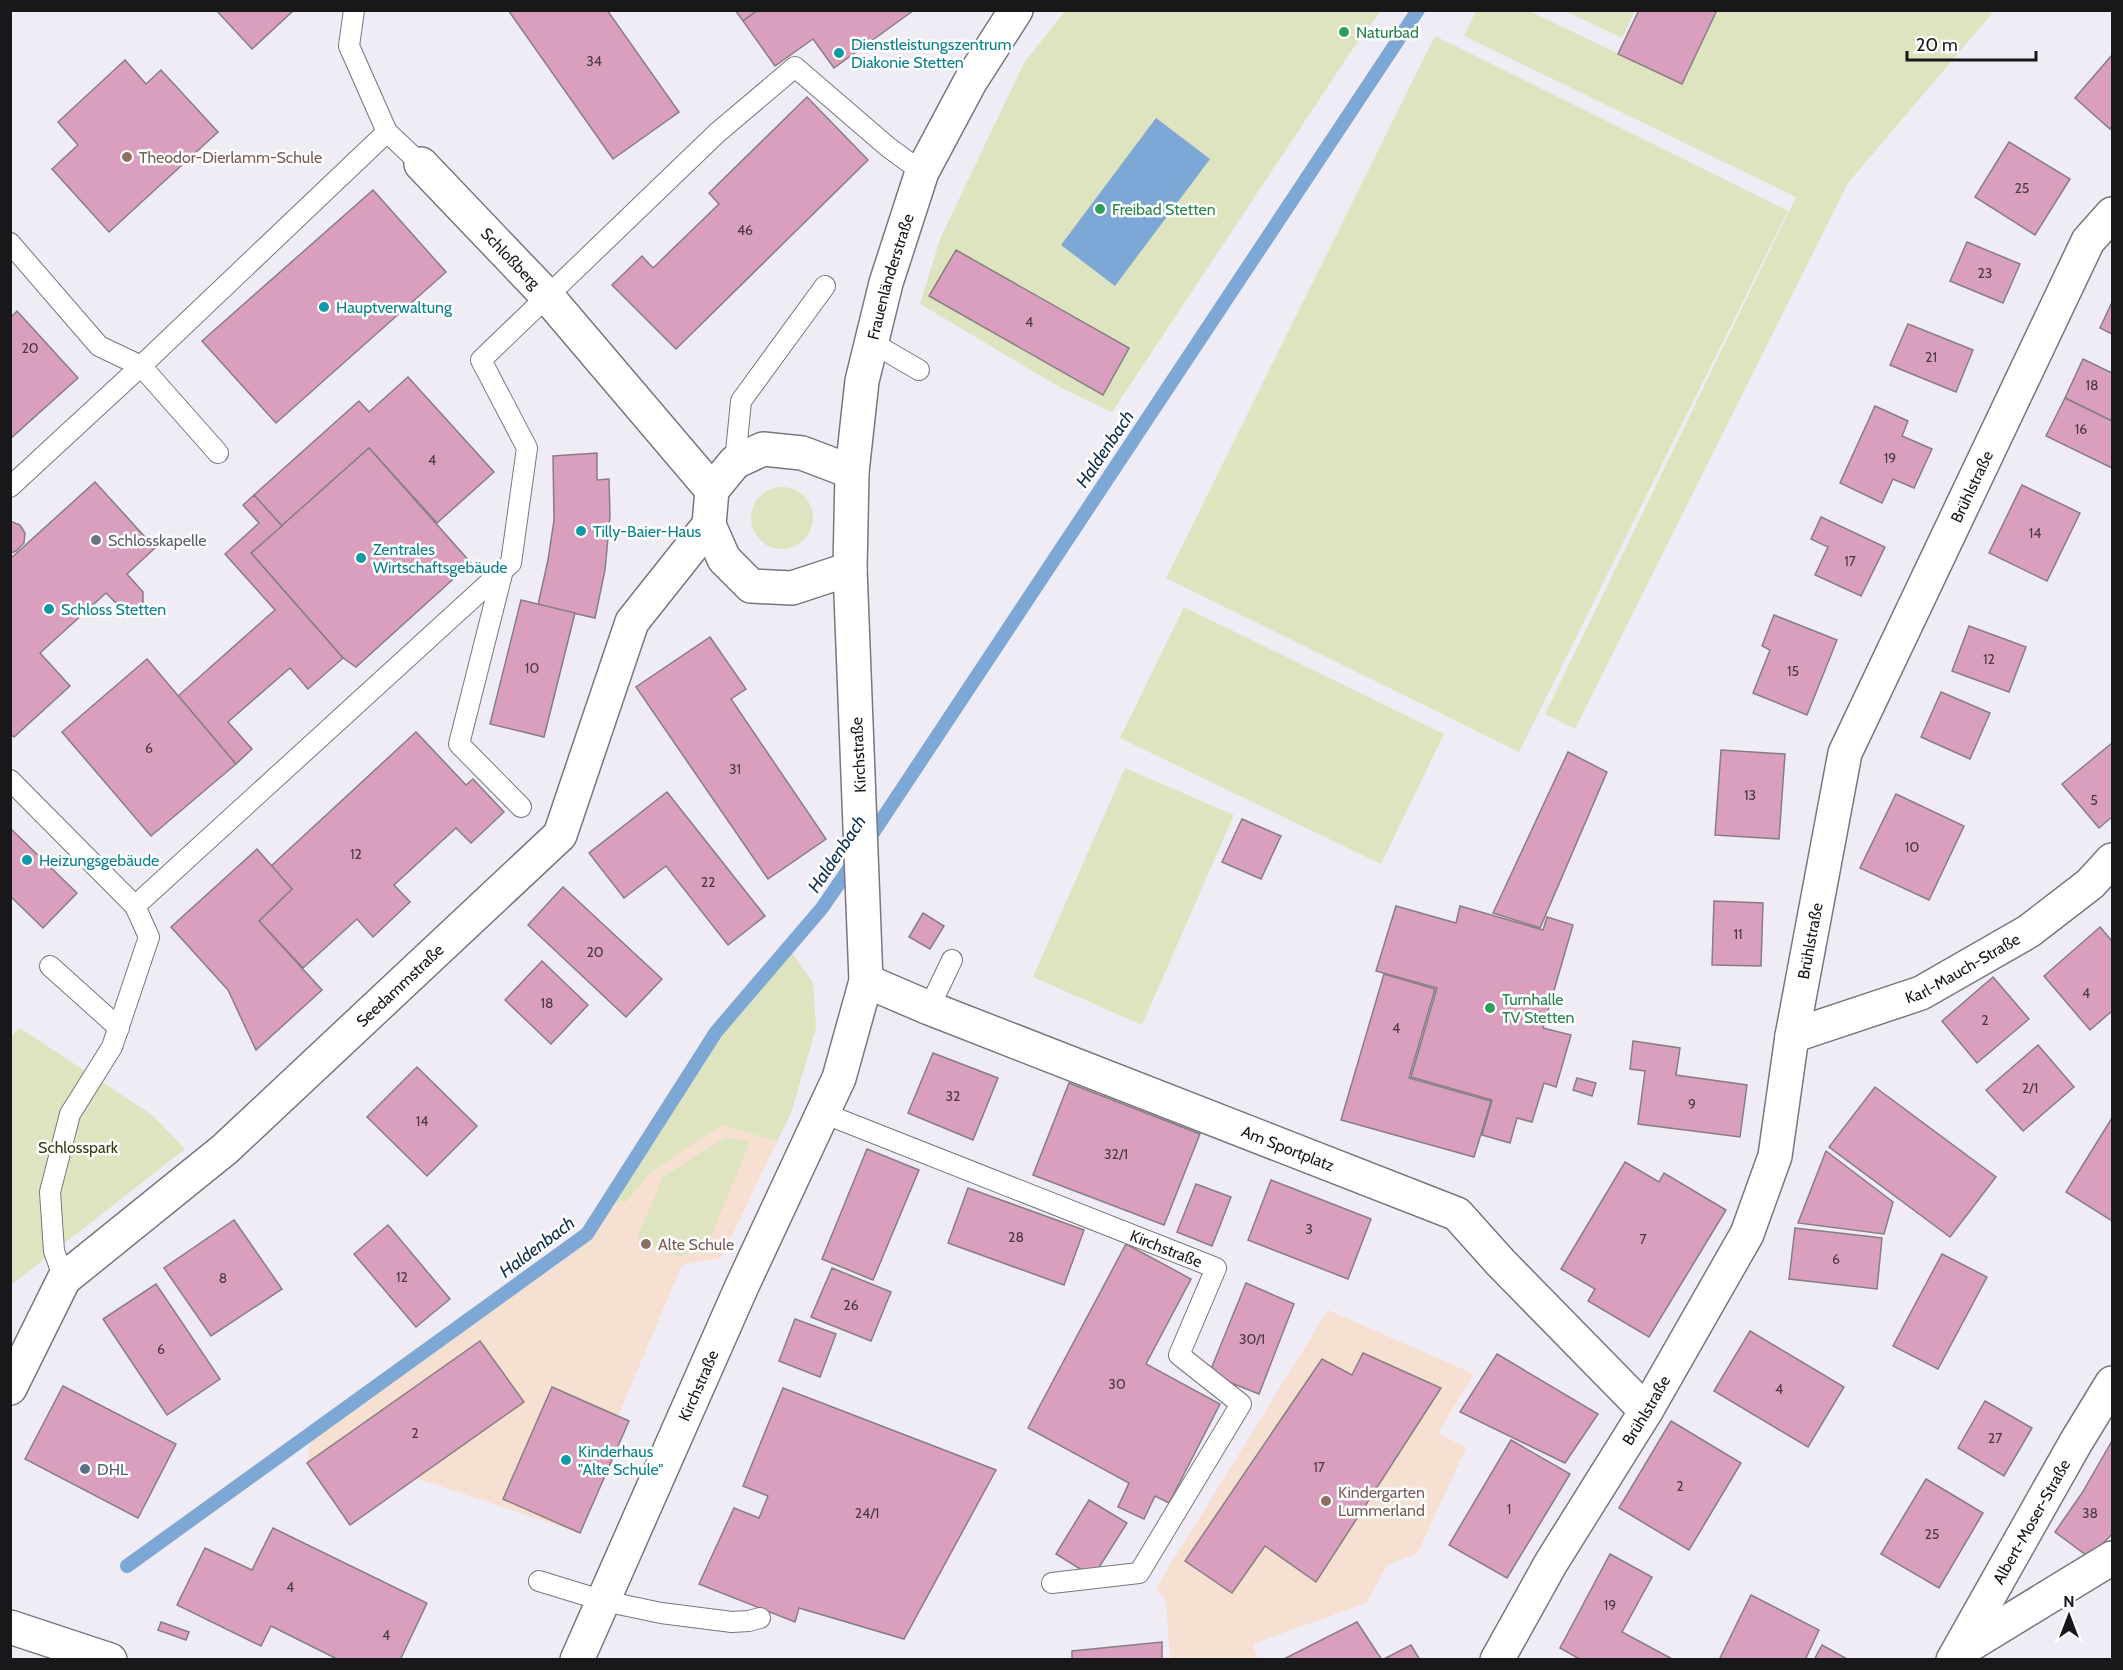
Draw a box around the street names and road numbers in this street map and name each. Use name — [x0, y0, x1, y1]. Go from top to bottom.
street label: Frauenländerstraße — [863, 211, 918, 342]
street label: Schloßberg — [477, 224, 545, 294]
street label: Brühlstraße — [1947, 448, 1997, 526]
street label: Kirchstraße — [847, 717, 870, 793]
street label: Brühlstraße — [1794, 901, 1827, 981]
street label: Karl-Mauch-Straße — [1903, 929, 2023, 1008]
street label: Seedammstraße — [353, 940, 448, 1031]
street label: Am Sportplatz — [1239, 1122, 1338, 1175]
street label: Kirchstraße — [1127, 1226, 1205, 1272]
street label: Kirchstraße — [675, 1347, 723, 1424]
street label: Brühlstraße — [1618, 1372, 1674, 1449]
street label: Albert-Moser-Straße — [1989, 1456, 2074, 1587]

